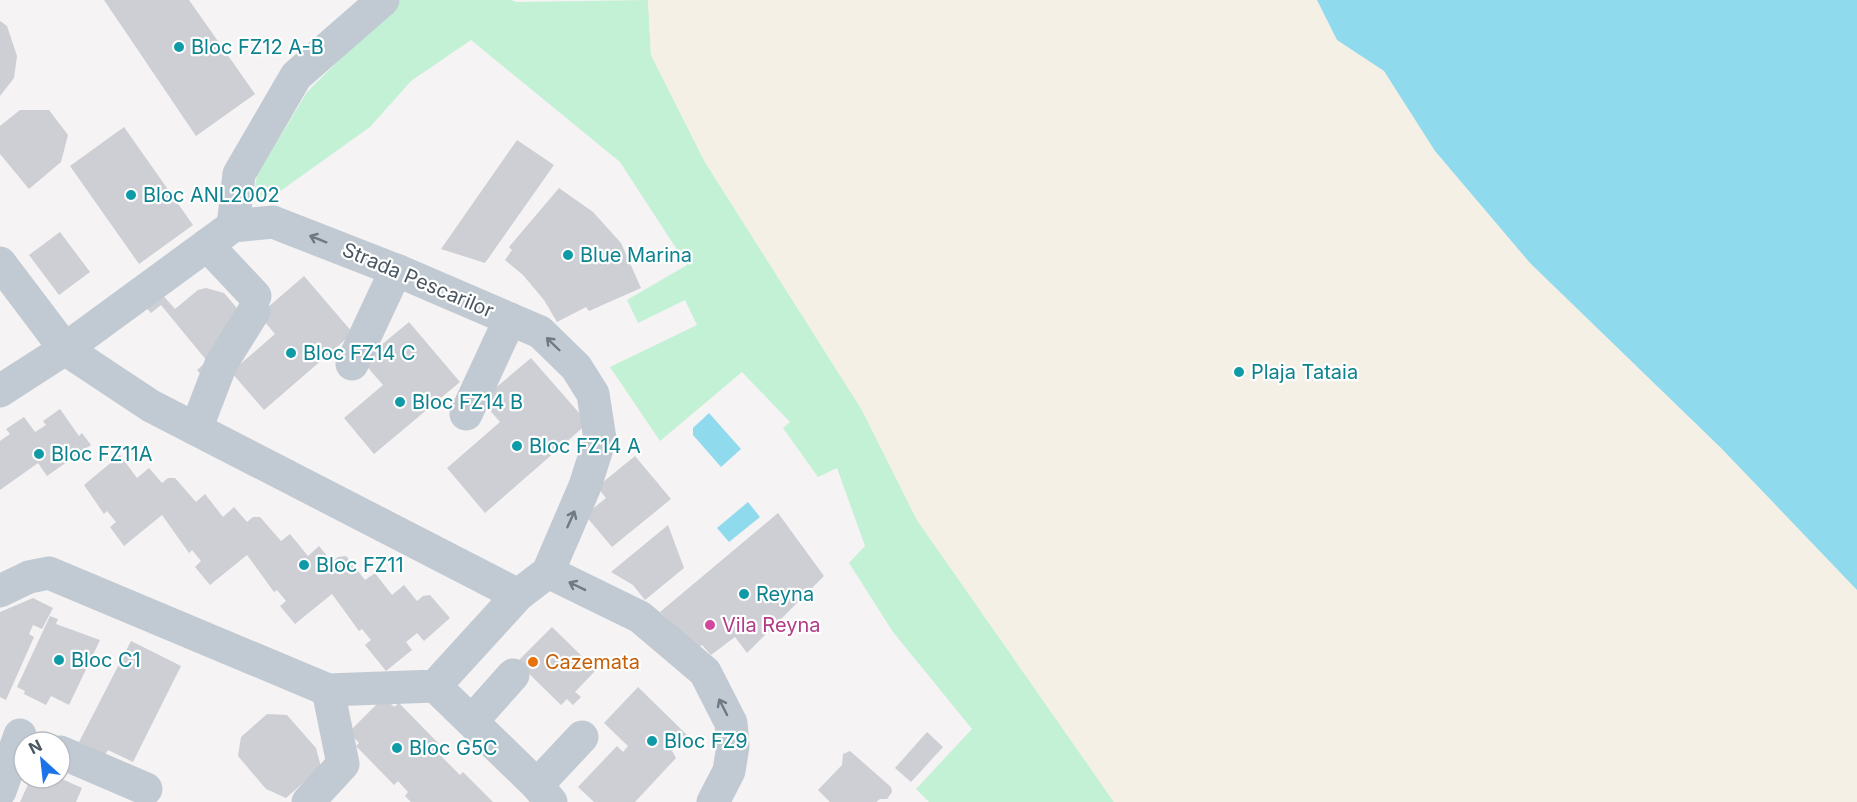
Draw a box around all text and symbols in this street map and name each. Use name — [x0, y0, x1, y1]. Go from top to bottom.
place label: Bloc FZ12 A-B — [191, 35, 324, 59]
marker: Bloc FZ12 A-B — [172, 40, 186, 54]
place label: Bloc ANL2002 — [143, 183, 280, 207]
marker: Bloc ANL2002 — [124, 188, 138, 202]
one-way arrow — [310, 233, 328, 244]
street label: Strada Pescarilor — [339, 237, 498, 323]
place label: Blue Marina — [580, 243, 692, 267]
marker: Blue Marina — [561, 248, 575, 262]
one-way arrow — [545, 337, 560, 352]
place label: Bloc FZ14 C — [303, 341, 416, 365]
marker: Bloc FZ14 C — [284, 346, 298, 360]
place label: Plaja Tataia — [1251, 360, 1358, 384]
marker: Plaja Tataia — [1232, 365, 1246, 379]
place label: Bloc FZ14 B — [412, 390, 523, 414]
marker: Bloc FZ14 B — [393, 395, 407, 409]
place label: Bloc FZ14 A — [529, 434, 641, 458]
marker: Bloc FZ14 A — [510, 439, 524, 453]
place label: Bloc FZ11A — [51, 442, 153, 466]
marker: Bloc FZ11A — [32, 447, 46, 461]
one-way arrow — [566, 510, 577, 528]
place label: Bloc FZ11 — [316, 553, 404, 577]
marker: Bloc FZ11 — [297, 558, 311, 572]
one-way arrow — [568, 580, 586, 592]
place label: Reyna — [756, 582, 814, 606]
marker: Reyna — [737, 587, 751, 601]
place label: Vila Reyna — [722, 613, 820, 637]
marker: Vila Reyna — [703, 618, 717, 632]
place label: Bloc C1 — [71, 648, 141, 672]
place label: Cazemata — [545, 650, 640, 674]
marker: Bloc C1 — [52, 653, 66, 667]
marker: Cazemata — [526, 655, 540, 669]
one-way arrow — [717, 699, 728, 717]
place label: Bloc FZ9 — [664, 729, 748, 753]
north arrow — [12, 730, 72, 790]
marker: Bloc FZ9 — [645, 734, 659, 748]
text: N — [25, 735, 45, 758]
place label: Bloc G5C — [409, 736, 498, 760]
marker: Bloc G5C — [390, 741, 404, 755]

